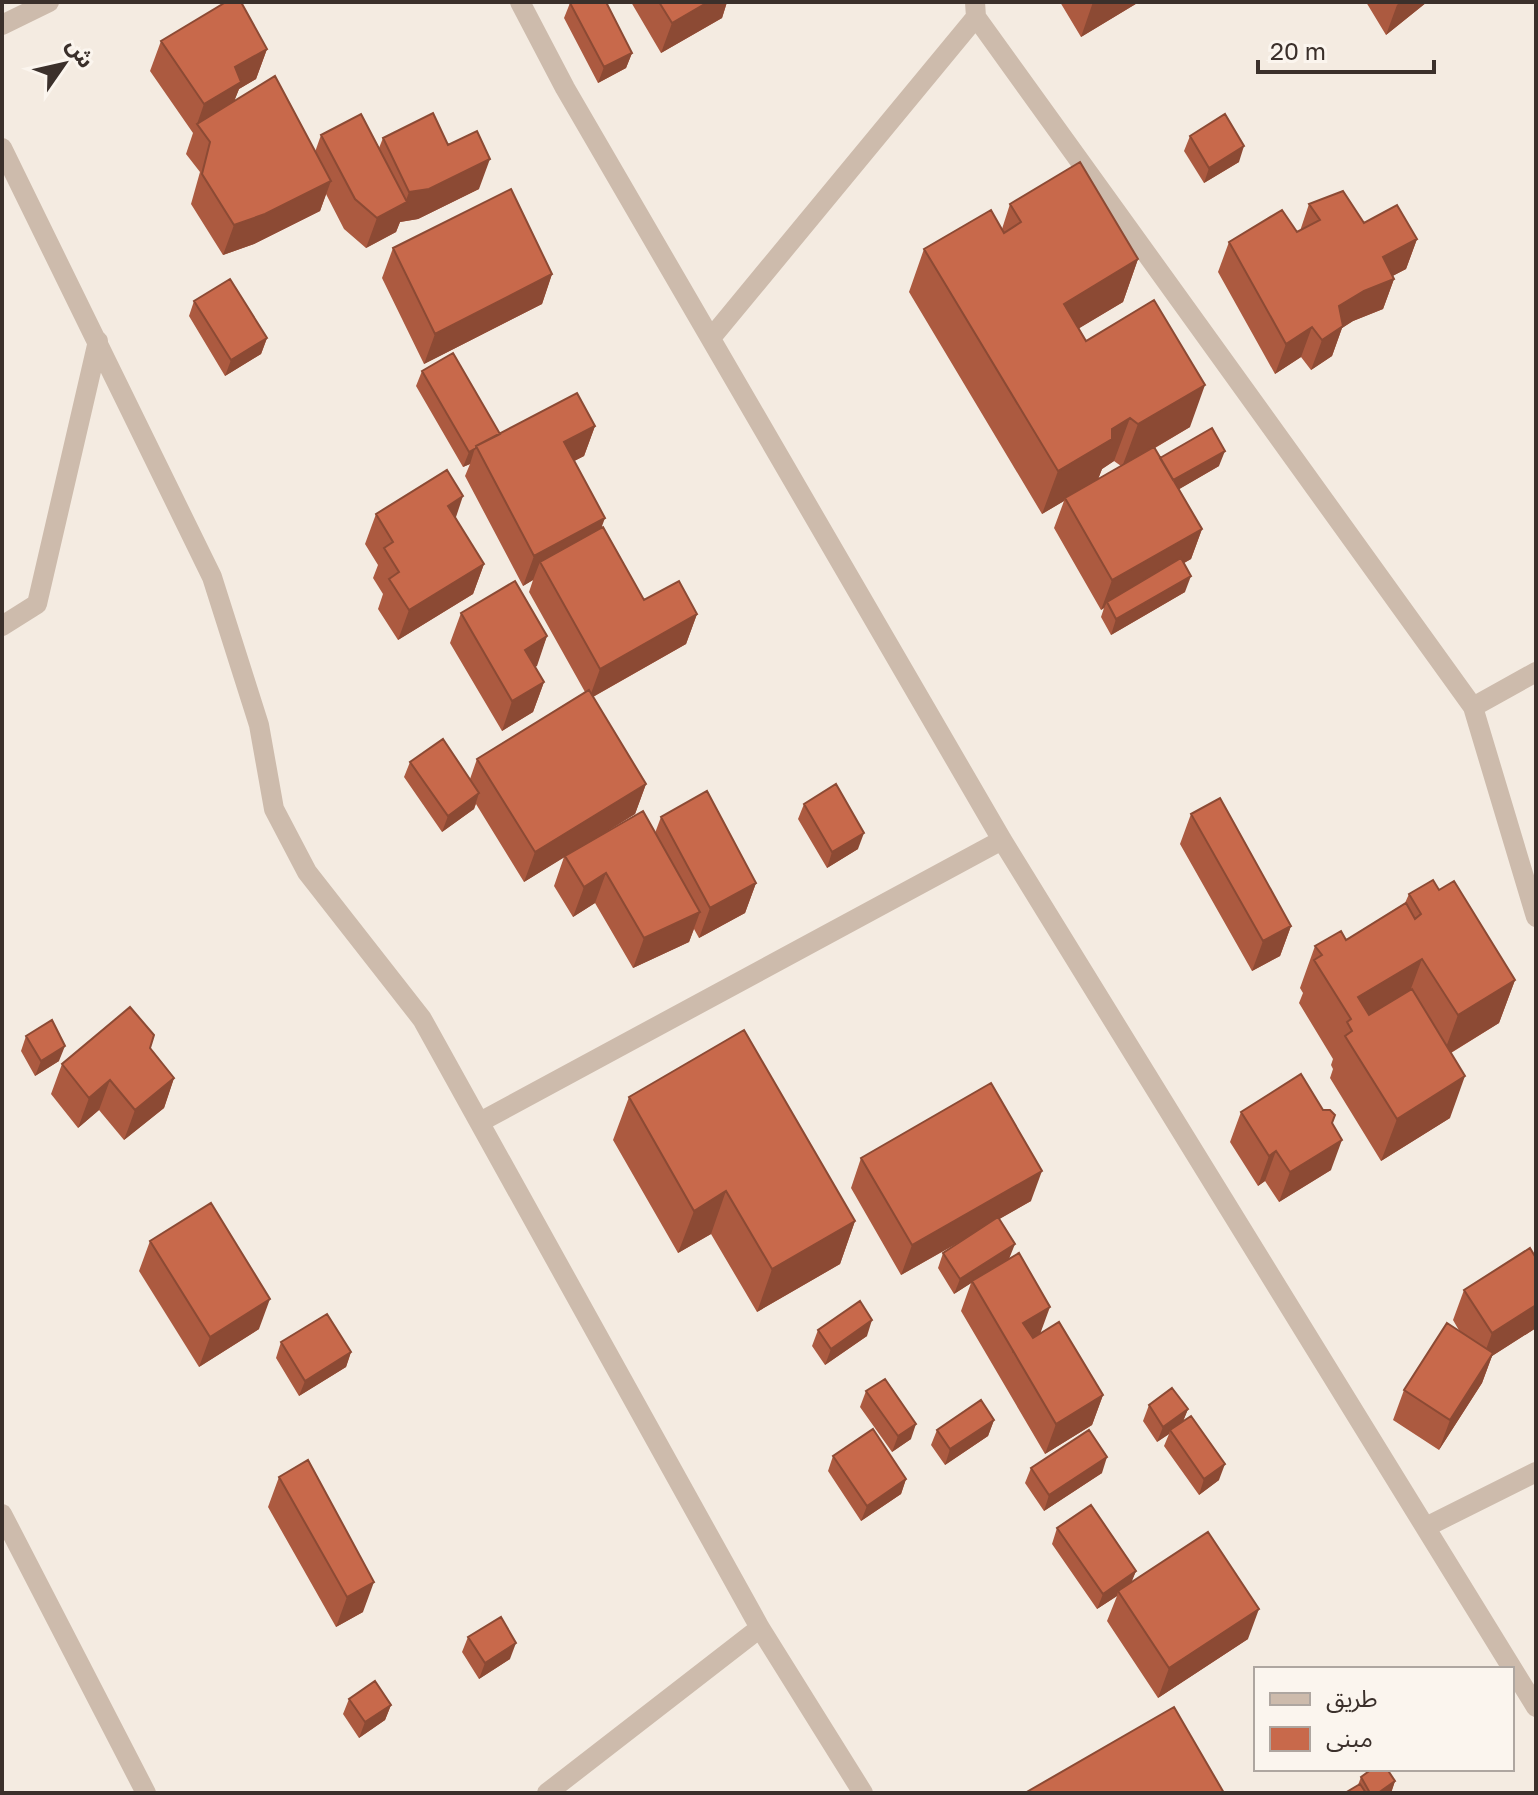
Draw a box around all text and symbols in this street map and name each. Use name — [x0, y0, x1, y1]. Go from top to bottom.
north arrow — [24, 24, 104, 104]
scale bar — [1258, 24, 1434, 74]
text: ش — [61, 32, 101, 73]
text: 20 m — [1270, 36, 1326, 65]
legend — [1254, 1667, 1514, 1771]
text: طريق — [1326, 1683, 1378, 1714]
text: مبنى — [1326, 1723, 1373, 1752]

